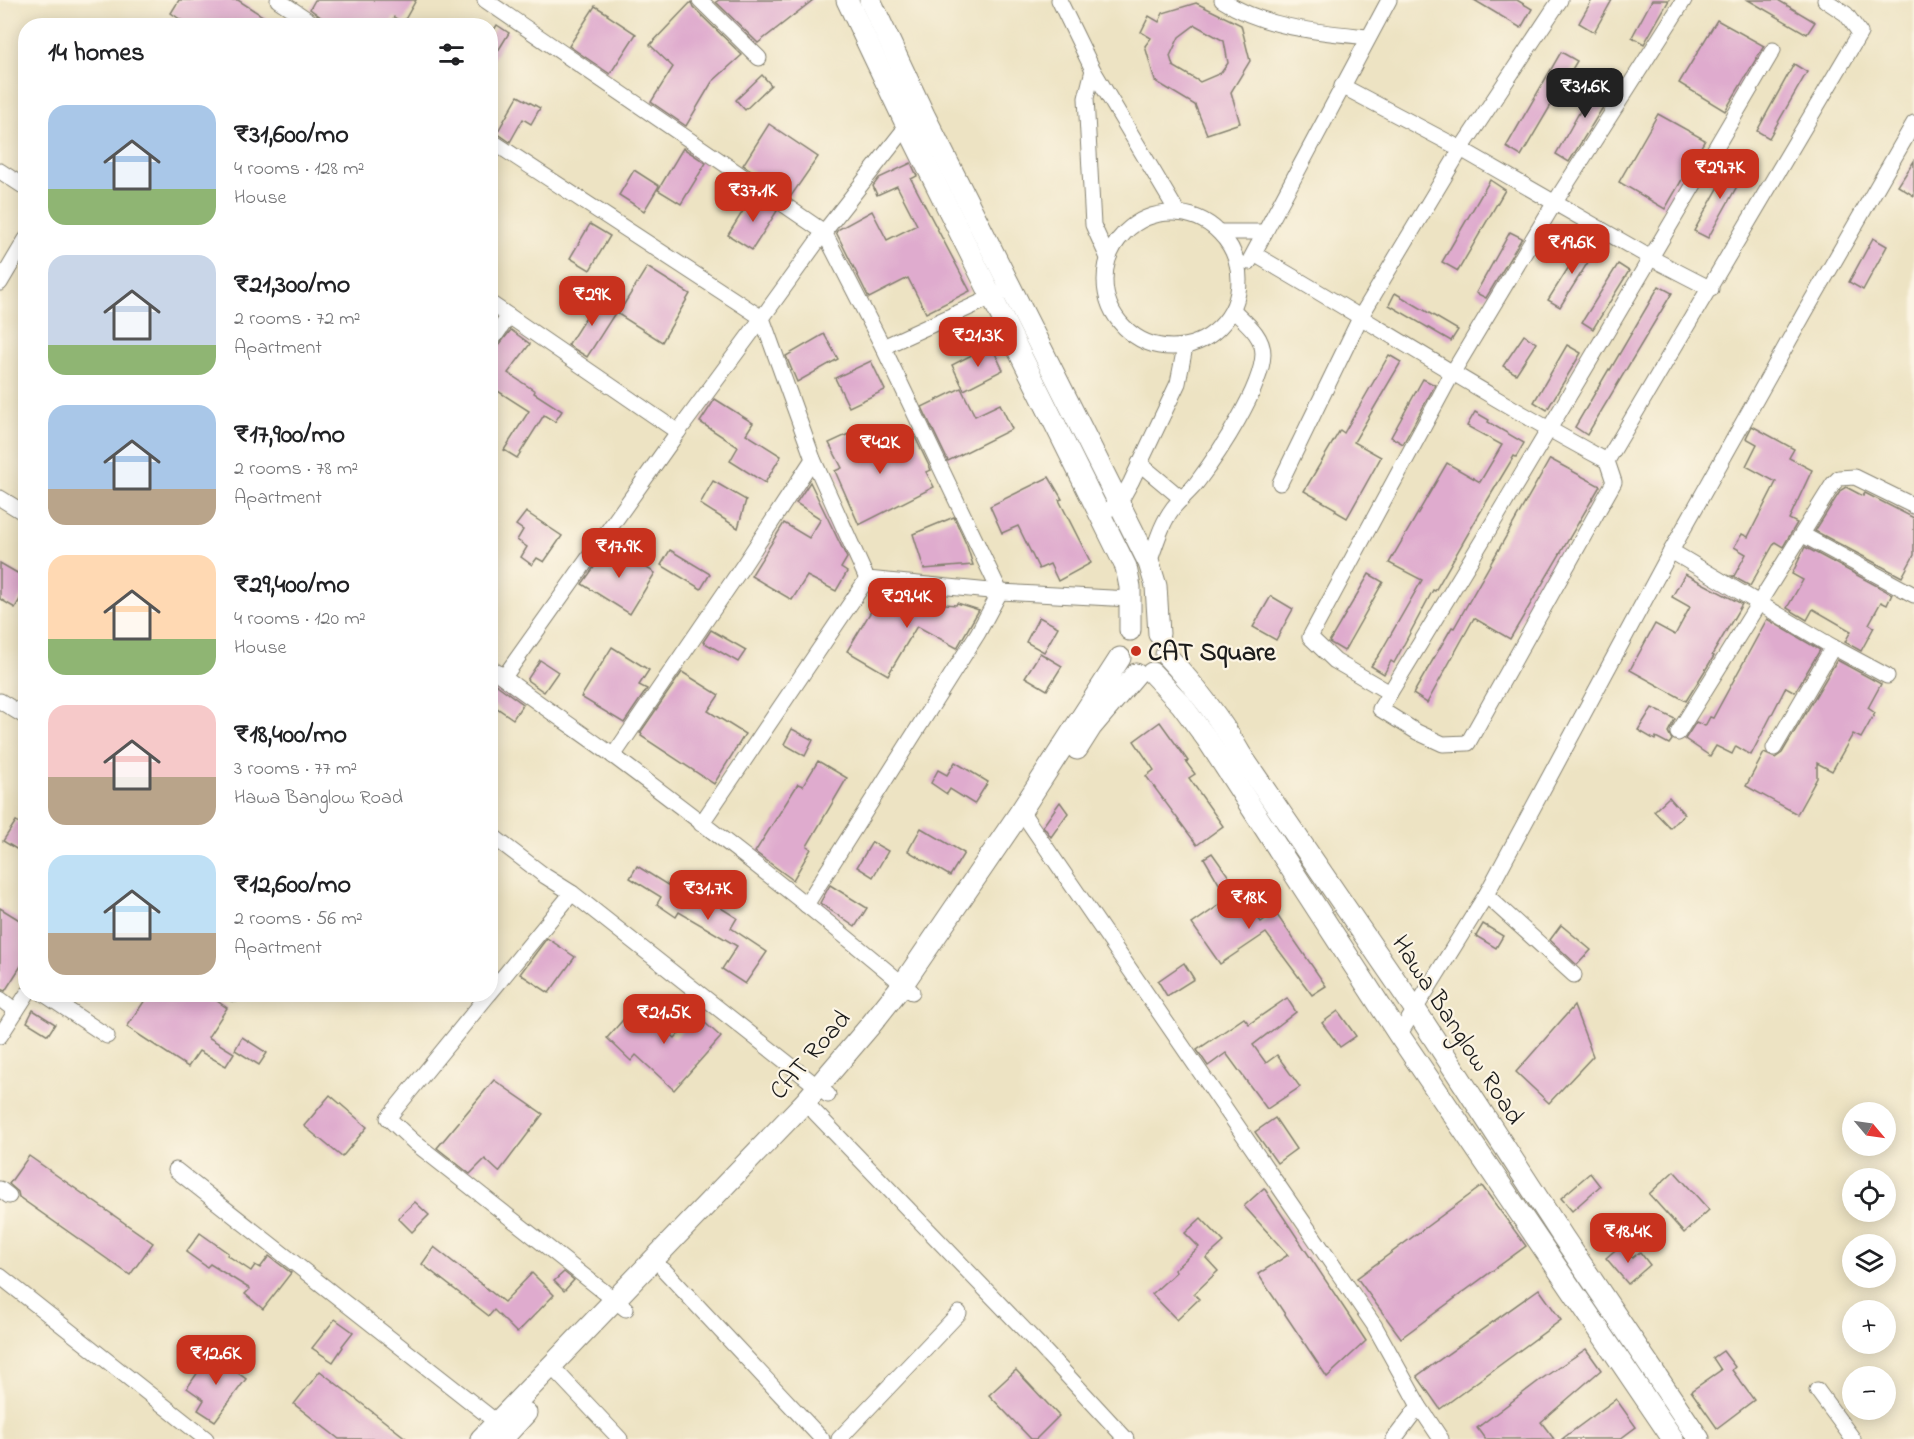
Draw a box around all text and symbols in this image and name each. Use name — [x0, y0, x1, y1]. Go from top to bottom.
text: 14 homes — [48, 35, 144, 73]
icon: filters — [435, 38, 468, 71]
pin: ₹31.6K — [1536, 68, 1634, 119]
text: ₹31.6K — [1560, 73, 1610, 102]
text: ₹31,600/mo — [234, 117, 349, 155]
icon: home — [96, 129, 168, 201]
pin: ₹29.7K — [1671, 149, 1769, 200]
text: ₹29.7K — [1695, 154, 1745, 183]
text: 4 rooms · 128 m² — [234, 155, 364, 184]
pin: ₹37.1K — [704, 172, 802, 223]
text: ₹37.1K — [729, 177, 777, 206]
text: House — [234, 184, 287, 213]
pin: ₹19.6K — [1523, 224, 1621, 275]
text: ₹19.6K — [1549, 229, 1595, 258]
text: ₹21,300/mo — [234, 267, 350, 305]
pin: ₹29K — [556, 276, 628, 327]
icon: home — [96, 279, 168, 351]
text: ₹29K — [573, 281, 611, 310]
text: 2 rooms · 72 m² — [234, 305, 361, 334]
pin: ₹21.3K — [929, 317, 1027, 368]
text: ₹21.3K — [953, 322, 1003, 351]
text: Apartment — [234, 334, 322, 363]
text: ₹17,900/mo — [234, 417, 345, 455]
pin: ₹42K — [844, 424, 916, 475]
icon: home — [96, 429, 168, 501]
text: ₹42K — [860, 429, 900, 458]
text: 2 rooms · 78 m² — [234, 455, 358, 484]
text: Apartment — [234, 484, 322, 513]
pin: ₹17.9K — [570, 528, 668, 579]
text: ₹17.9K — [596, 533, 642, 562]
text: ₹29,400/mo — [234, 567, 350, 605]
pin: ₹29.4K — [858, 578, 956, 629]
icon: home — [96, 579, 168, 651]
text: ₹29.4K — [882, 583, 932, 612]
text: 4 rooms · 120 m² — [234, 605, 366, 634]
text: House — [234, 634, 287, 663]
place label: CAT Square — [1148, 635, 1277, 673]
marker: CAT Square — [1129, 644, 1143, 658]
text: ₹18,400/mo — [234, 717, 347, 755]
icon: home — [96, 729, 168, 801]
text: 3 rooms · 77 m² — [234, 755, 357, 784]
text: Hawa Banglow Road — [234, 784, 403, 813]
text: ₹12,600/mo — [234, 867, 351, 905]
pin: ₹31.7K — [659, 870, 757, 921]
text: ₹31.7K — [684, 875, 732, 904]
icon: home — [96, 879, 168, 951]
pin: ₹18K — [1213, 879, 1285, 930]
text: ₹18K — [1231, 884, 1267, 913]
text: 2 rooms · 56 m² — [234, 905, 363, 934]
street label: Hawa Banglow Road — [1381, 928, 1532, 1133]
text: Apartment — [234, 934, 322, 963]
pin: ₹21.5K — [615, 994, 713, 1045]
text: ₹21.5K — [637, 999, 691, 1028]
street label: CAT Road — [761, 1002, 861, 1109]
north arrow — [1842, 1102, 1896, 1156]
map controls — [1842, 1102, 1896, 1420]
button: locate — [1842, 1168, 1896, 1222]
pin: ₹18.4K — [1579, 1213, 1677, 1264]
text: ₹18.4K — [1604, 1218, 1652, 1247]
button: layers — [1842, 1234, 1896, 1288]
button: + — [1842, 1300, 1896, 1354]
pin: ₹12.6K — [167, 1335, 265, 1386]
text: ₹12.6K — [191, 1340, 241, 1369]
button: − — [1842, 1366, 1896, 1420]

